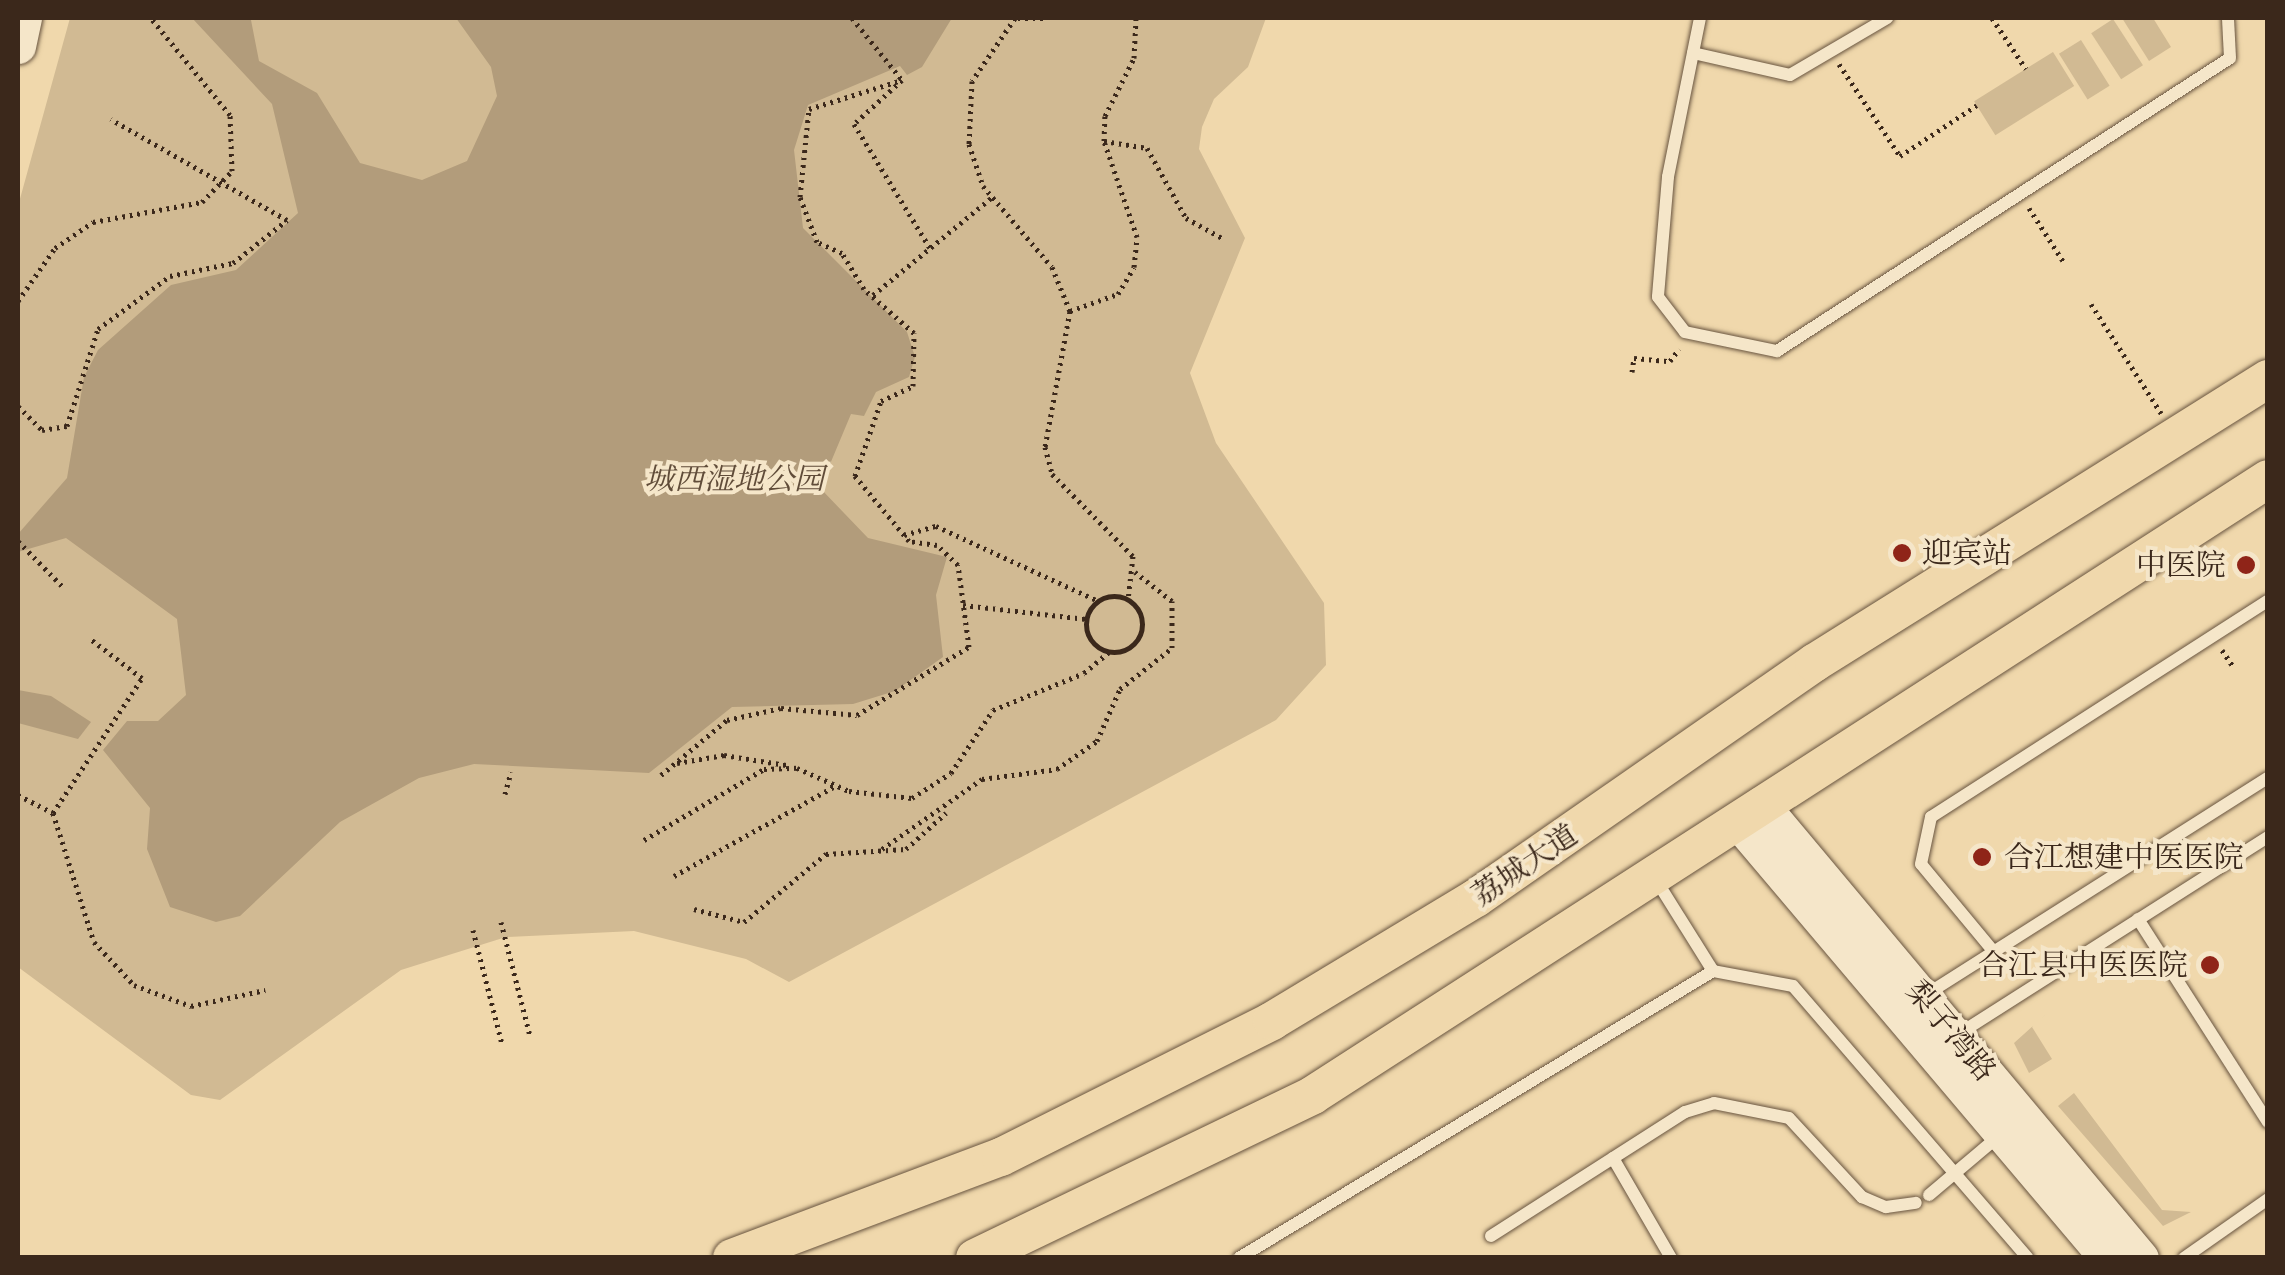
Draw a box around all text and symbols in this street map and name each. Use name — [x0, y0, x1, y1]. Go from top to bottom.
park label: 城西湿地公园 — [644, 461, 824, 497]
place label: 迎宾站 — [1922, 535, 2012, 571]
marker: 迎宾站 — [1891, 542, 1913, 564]
place label: 中医院 — [2136, 547, 2226, 583]
marker: 中医院 — [2235, 554, 2257, 576]
street label: 荔城大道 — [1465, 817, 1585, 913]
place label: 合江想建中医医院 — [2004, 839, 2244, 875]
marker: 合江想建中医医院 — [1969, 844, 1995, 870]
place label: 合江县中医医院 — [1978, 947, 2188, 983]
marker: 合江县中医医院 — [2197, 952, 2223, 978]
street label: 梨子湾路 — [1899, 973, 2003, 1089]

